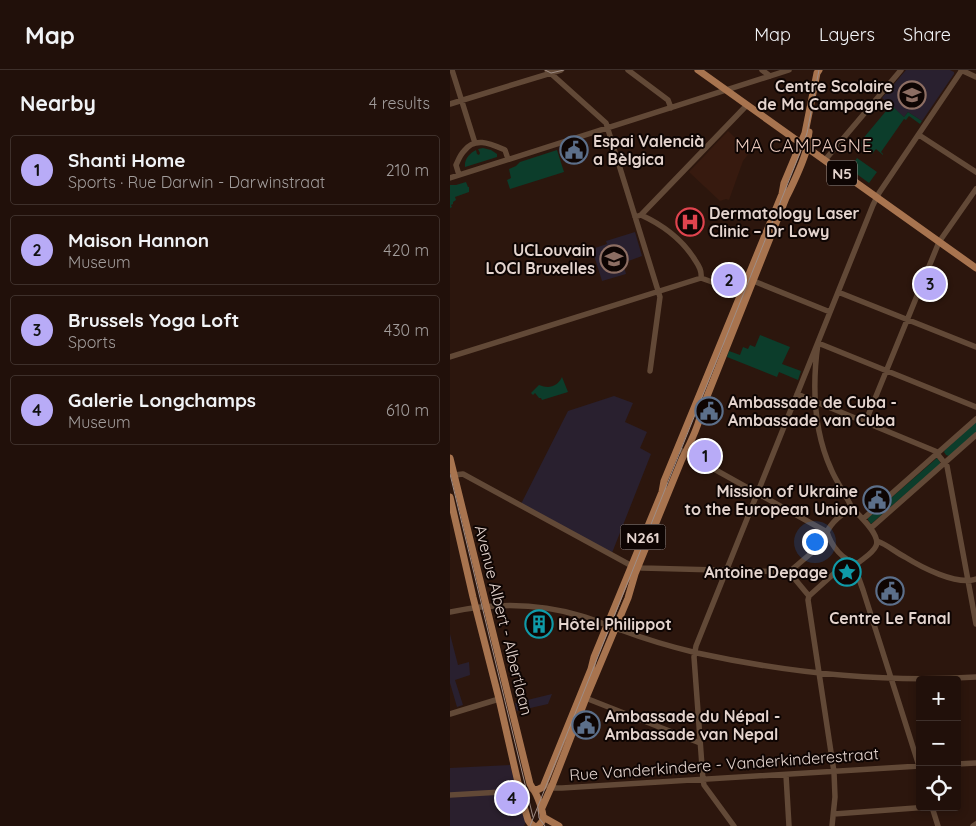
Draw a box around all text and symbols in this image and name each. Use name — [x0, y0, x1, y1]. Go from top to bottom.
text: Map — [25, 20, 75, 50]
text: Map — [754, 23, 791, 46]
text: Layers — [819, 23, 875, 46]
text: Share — [903, 23, 951, 46]
place label: Centre Scolaire de Ma Campagne — [757, 76, 893, 114]
school or university icon: Centre Scolaire de Ma Campagne — [897, 80, 927, 110]
text: Nearby — [20, 90, 96, 116]
text: 4 results — [369, 93, 430, 113]
place label: Espai Valencià a Bèlgica — [593, 131, 704, 169]
district label: MA CAMPAGNE — [735, 134, 873, 157]
public building icon: Espai Valencià a Bèlgica — [559, 135, 589, 165]
text: Shanti Home — [68, 148, 186, 172]
text: 1 — [34, 160, 40, 180]
text: 210 m — [386, 160, 429, 180]
road number: N5 — [827, 160, 857, 186]
text: Sports · Rue Darwin - Darwinstraat — [68, 172, 325, 192]
place label: Dermatology Laser Clinic – Dr Lowy — [709, 203, 860, 241]
hospital icon: Dermatology Laser Clinic – Dr Lowy — [675, 207, 705, 237]
text: Maison Hannon — [68, 228, 209, 252]
text: 2 — [32, 240, 42, 260]
text: 420 m — [383, 240, 429, 260]
place label: UCLouvain LOCI Bruxelles — [485, 240, 595, 278]
school or university icon: UCLouvain LOCI Bruxelles — [599, 244, 629, 274]
text: Museum — [68, 252, 131, 272]
pin: 2 — [713, 261, 745, 299]
pin: 3 — [914, 265, 946, 303]
text: Brussels Yoga Loft — [68, 308, 239, 332]
text: 3 — [33, 320, 41, 340]
text: 430 m — [384, 320, 429, 340]
text: Sports — [68, 332, 116, 352]
text: Galerie Longchamps — [68, 388, 256, 412]
place label: Ambassade de Cuba - Ambassade van Cuba — [728, 392, 897, 430]
public building icon: Ambassade de Cuba - Ambassade van Cuba — [694, 396, 724, 426]
text: 4 — [32, 400, 42, 420]
text: 610 m — [386, 400, 429, 420]
text: Museum — [68, 412, 131, 432]
pin: 1 — [689, 437, 721, 475]
place label: Mission of Ukraine to the European Union — [685, 481, 858, 519]
public building icon: Mission of Ukraine to the European Union — [862, 485, 892, 515]
street label: Avenue Albert - Albertlaan — [471, 523, 537, 717]
road number: N261 — [620, 524, 666, 550]
your location — [802, 529, 828, 555]
place icon: Antoine Depage — [832, 557, 862, 587]
place label: Antoine Depage — [704, 562, 828, 582]
public building icon: Centre Le Fanal — [875, 576, 905, 606]
place label: Centre Le Fanal — [829, 608, 951, 628]
building icon: Hôtel Philippot — [524, 609, 554, 639]
place label: Hôtel Philippot — [558, 614, 672, 634]
map controls — [916, 676, 961, 811]
button: + — [916, 676, 961, 721]
place label: Ambassade du Népal - Ambassade van Nepal — [605, 706, 780, 744]
public building icon: Ambassade du Népal - Ambassade van Nepal — [571, 710, 601, 740]
button: − — [916, 721, 961, 766]
street label: Rue Vanderkindere - Vanderkinderestraat — [569, 743, 879, 785]
button: locate — [916, 766, 961, 811]
pin: 4 — [496, 779, 528, 817]

